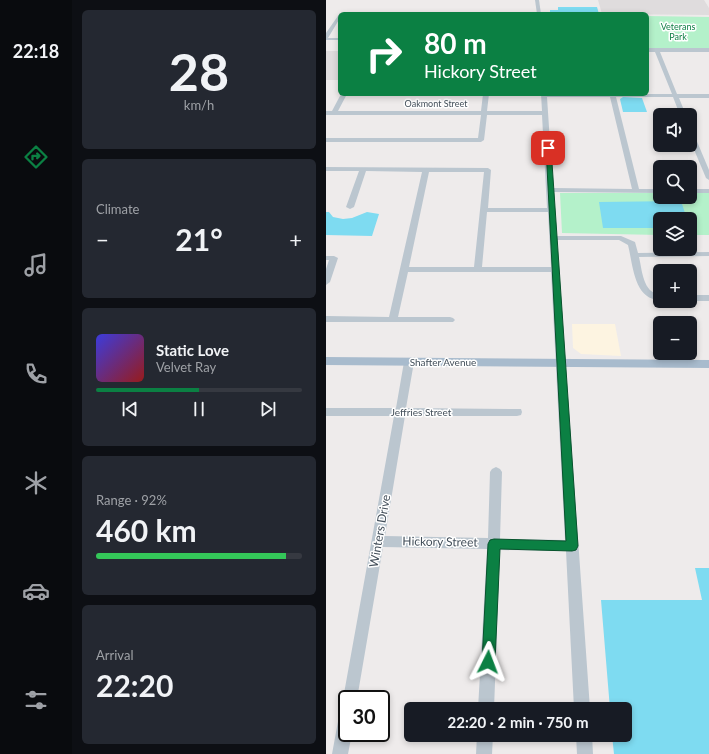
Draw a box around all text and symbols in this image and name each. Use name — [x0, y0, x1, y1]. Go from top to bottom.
park label: Veterans Park — [661, 21, 695, 42]
text: 80 m — [424, 26, 487, 60]
icon: right — [358, 28, 410, 80]
text: 22:18 — [13, 40, 59, 62]
text: 28 — [169, 40, 229, 102]
text: Hickory Street — [424, 60, 537, 82]
text: km/h — [184, 97, 214, 113]
street label: Oakmont Street — [405, 98, 468, 109]
map controls — [653, 108, 697, 360]
button: sound — [653, 108, 697, 152]
pin — [531, 131, 565, 165]
icon: arrive — [537, 137, 559, 159]
icon: directions — [22, 143, 50, 171]
button: search — [653, 160, 697, 204]
text: Climate — [96, 201, 139, 217]
button: layers — [653, 212, 697, 256]
text: 21° — [175, 221, 223, 257]
text: − — [96, 226, 109, 253]
text: + — [289, 226, 302, 253]
icon: music — [22, 251, 50, 279]
button: + — [653, 264, 697, 308]
button: − — [653, 316, 697, 360]
text: Static Love — [156, 341, 229, 359]
street label: Shafter Avenue — [410, 356, 476, 368]
text: Velvet Ray — [156, 359, 216, 375]
icon: phone — [22, 360, 50, 388]
icon: previous — [119, 398, 141, 420]
icon: pause — [188, 398, 210, 420]
icon: next — [257, 398, 279, 420]
street label: Jeffries Street — [391, 406, 452, 418]
icon: climate — [22, 469, 50, 497]
text: Range · 92% — [96, 492, 167, 508]
street label: Winters Drive — [366, 493, 393, 569]
text: 460 km — [96, 512, 197, 548]
street label: Hickory Street — [402, 533, 478, 550]
icon: car — [22, 577, 50, 605]
position arrow — [467, 641, 509, 683]
text: Arrival — [96, 647, 133, 663]
text: 22:20 — [96, 667, 173, 703]
icon: filters — [22, 686, 50, 714]
speed limit sign: 30 — [338, 690, 390, 742]
text: 22:20 · 2 min · 750 m — [448, 713, 588, 731]

